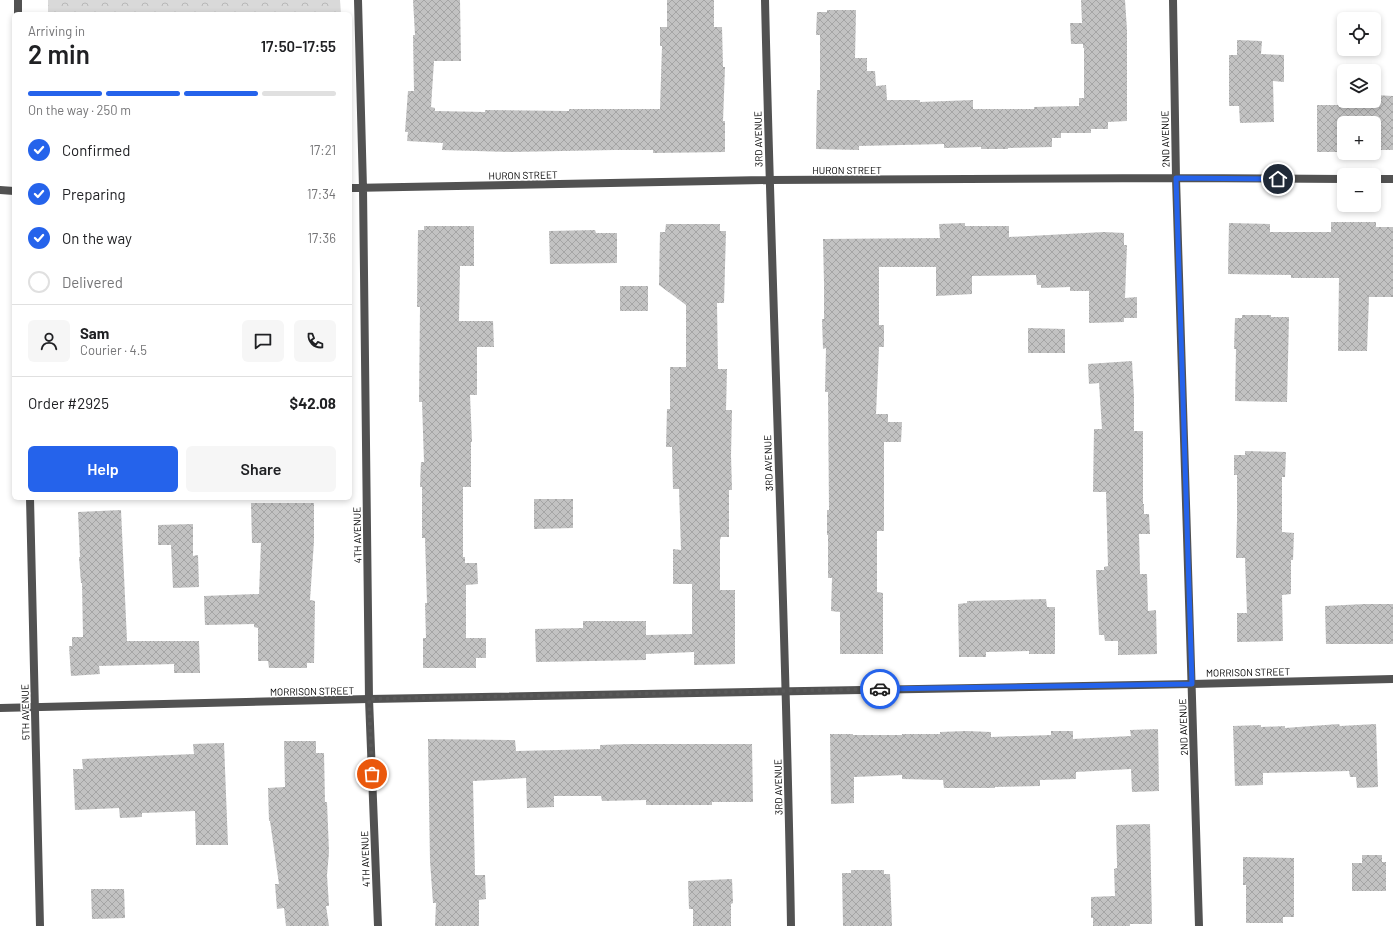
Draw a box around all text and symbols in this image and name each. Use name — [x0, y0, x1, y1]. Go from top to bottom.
map controls — [1337, 12, 1381, 212]
button: locate — [1337, 12, 1381, 56]
text: Arriving in — [28, 23, 85, 39]
text: 17:50–17:55 — [261, 37, 336, 55]
text: 2 min — [28, 38, 90, 69]
button: layers — [1337, 64, 1381, 108]
text: On the way · 250 m — [28, 102, 131, 118]
street label: 2ND AVENUE — [1159, 110, 1171, 168]
street label: 3RD AVENUE — [752, 111, 764, 167]
button: + — [1337, 116, 1381, 160]
icon: check — [28, 139, 50, 161]
text: Confirmed — [62, 141, 130, 159]
text: 17:21 — [310, 142, 336, 158]
pin — [1261, 162, 1295, 196]
street label: HURON STREET — [812, 164, 882, 176]
street label: HURON STREET — [488, 168, 558, 182]
icon: home — [1267, 168, 1289, 190]
button: − — [1337, 168, 1381, 212]
icon: check — [28, 183, 50, 205]
text: Preparing — [62, 185, 126, 203]
text: 17:34 — [307, 186, 336, 202]
icon: check — [28, 227, 50, 249]
text: On the way — [62, 229, 132, 247]
text: 17:36 — [308, 230, 336, 246]
text: Delivered — [62, 273, 123, 291]
button: person — [28, 320, 70, 362]
button: chat — [242, 320, 284, 362]
button: phone — [294, 320, 336, 362]
text: Sam — [80, 324, 109, 342]
text: Courier · 4.5 — [80, 342, 147, 358]
text: Order #2925 — [28, 394, 109, 412]
text: $42.08 — [290, 394, 336, 412]
street label: 3RD AVENUE — [761, 435, 775, 491]
button: Help — [28, 446, 178, 492]
button: Share — [186, 446, 336, 492]
street label: 4TH AVENUE — [351, 507, 363, 563]
street label: MORRISON STREET — [1206, 665, 1291, 679]
courier — [860, 669, 900, 709]
icon: car — [869, 678, 891, 700]
street label: 5TH AVENUE — [19, 684, 31, 740]
street label: MORRISON STREET — [270, 684, 355, 698]
street label: 2ND AVENUE — [1176, 698, 1190, 756]
pin — [355, 757, 389, 791]
street label: 3RD AVENUE — [772, 759, 784, 815]
icon: bag — [361, 763, 383, 785]
street label: 4TH AVENUE — [358, 831, 372, 887]

